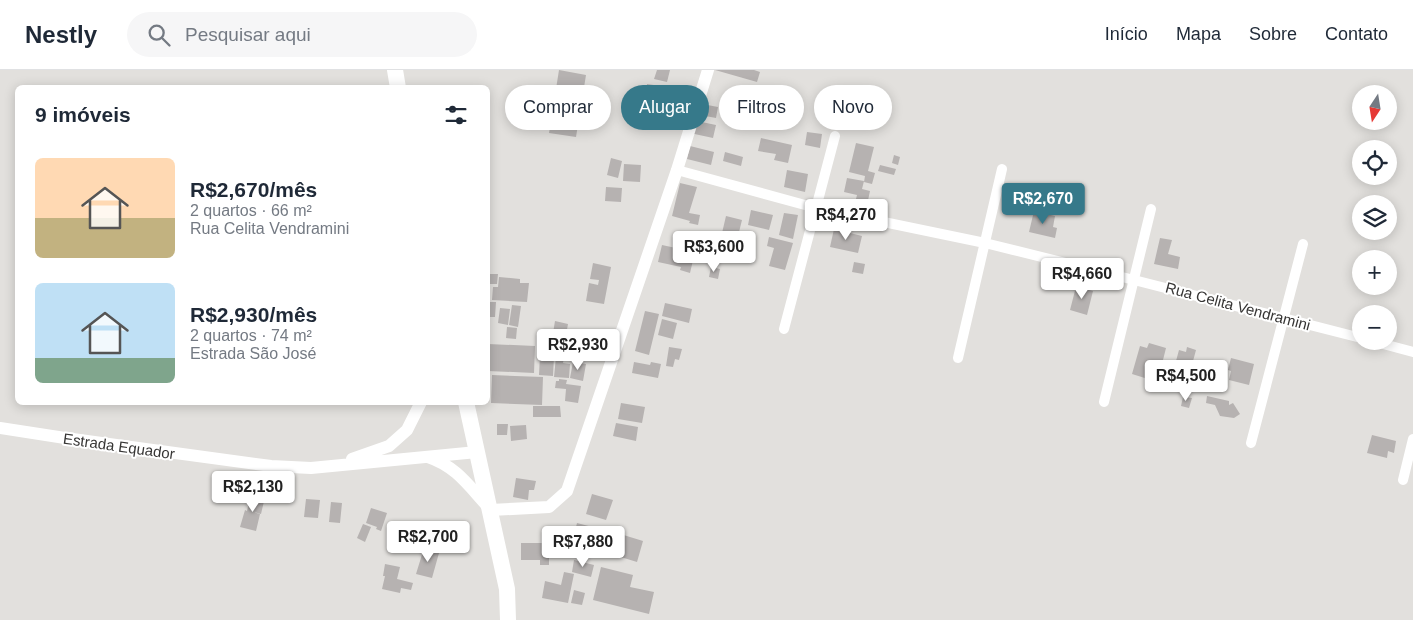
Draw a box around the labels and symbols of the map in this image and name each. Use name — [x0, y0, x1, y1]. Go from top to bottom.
north arrow — [1352, 85, 1398, 130]
pin: R$2,670 — [997, 182, 1089, 225]
pin: R$4,270 — [800, 198, 892, 241]
pin: R$3,600 — [668, 230, 760, 273]
pin: R$4,660 — [1036, 258, 1128, 300]
street label: Rua Celita Vendramini — [1164, 278, 1312, 334]
pin: R$2,930 — [532, 328, 624, 371]
pin: R$4,500 — [1140, 360, 1232, 402]
street label: Estrada Equador — [62, 430, 176, 462]
pin: R$2,130 — [207, 470, 299, 513]
pin: R$2,700 — [382, 520, 474, 563]
pin: R$7,880 — [537, 526, 629, 568]

